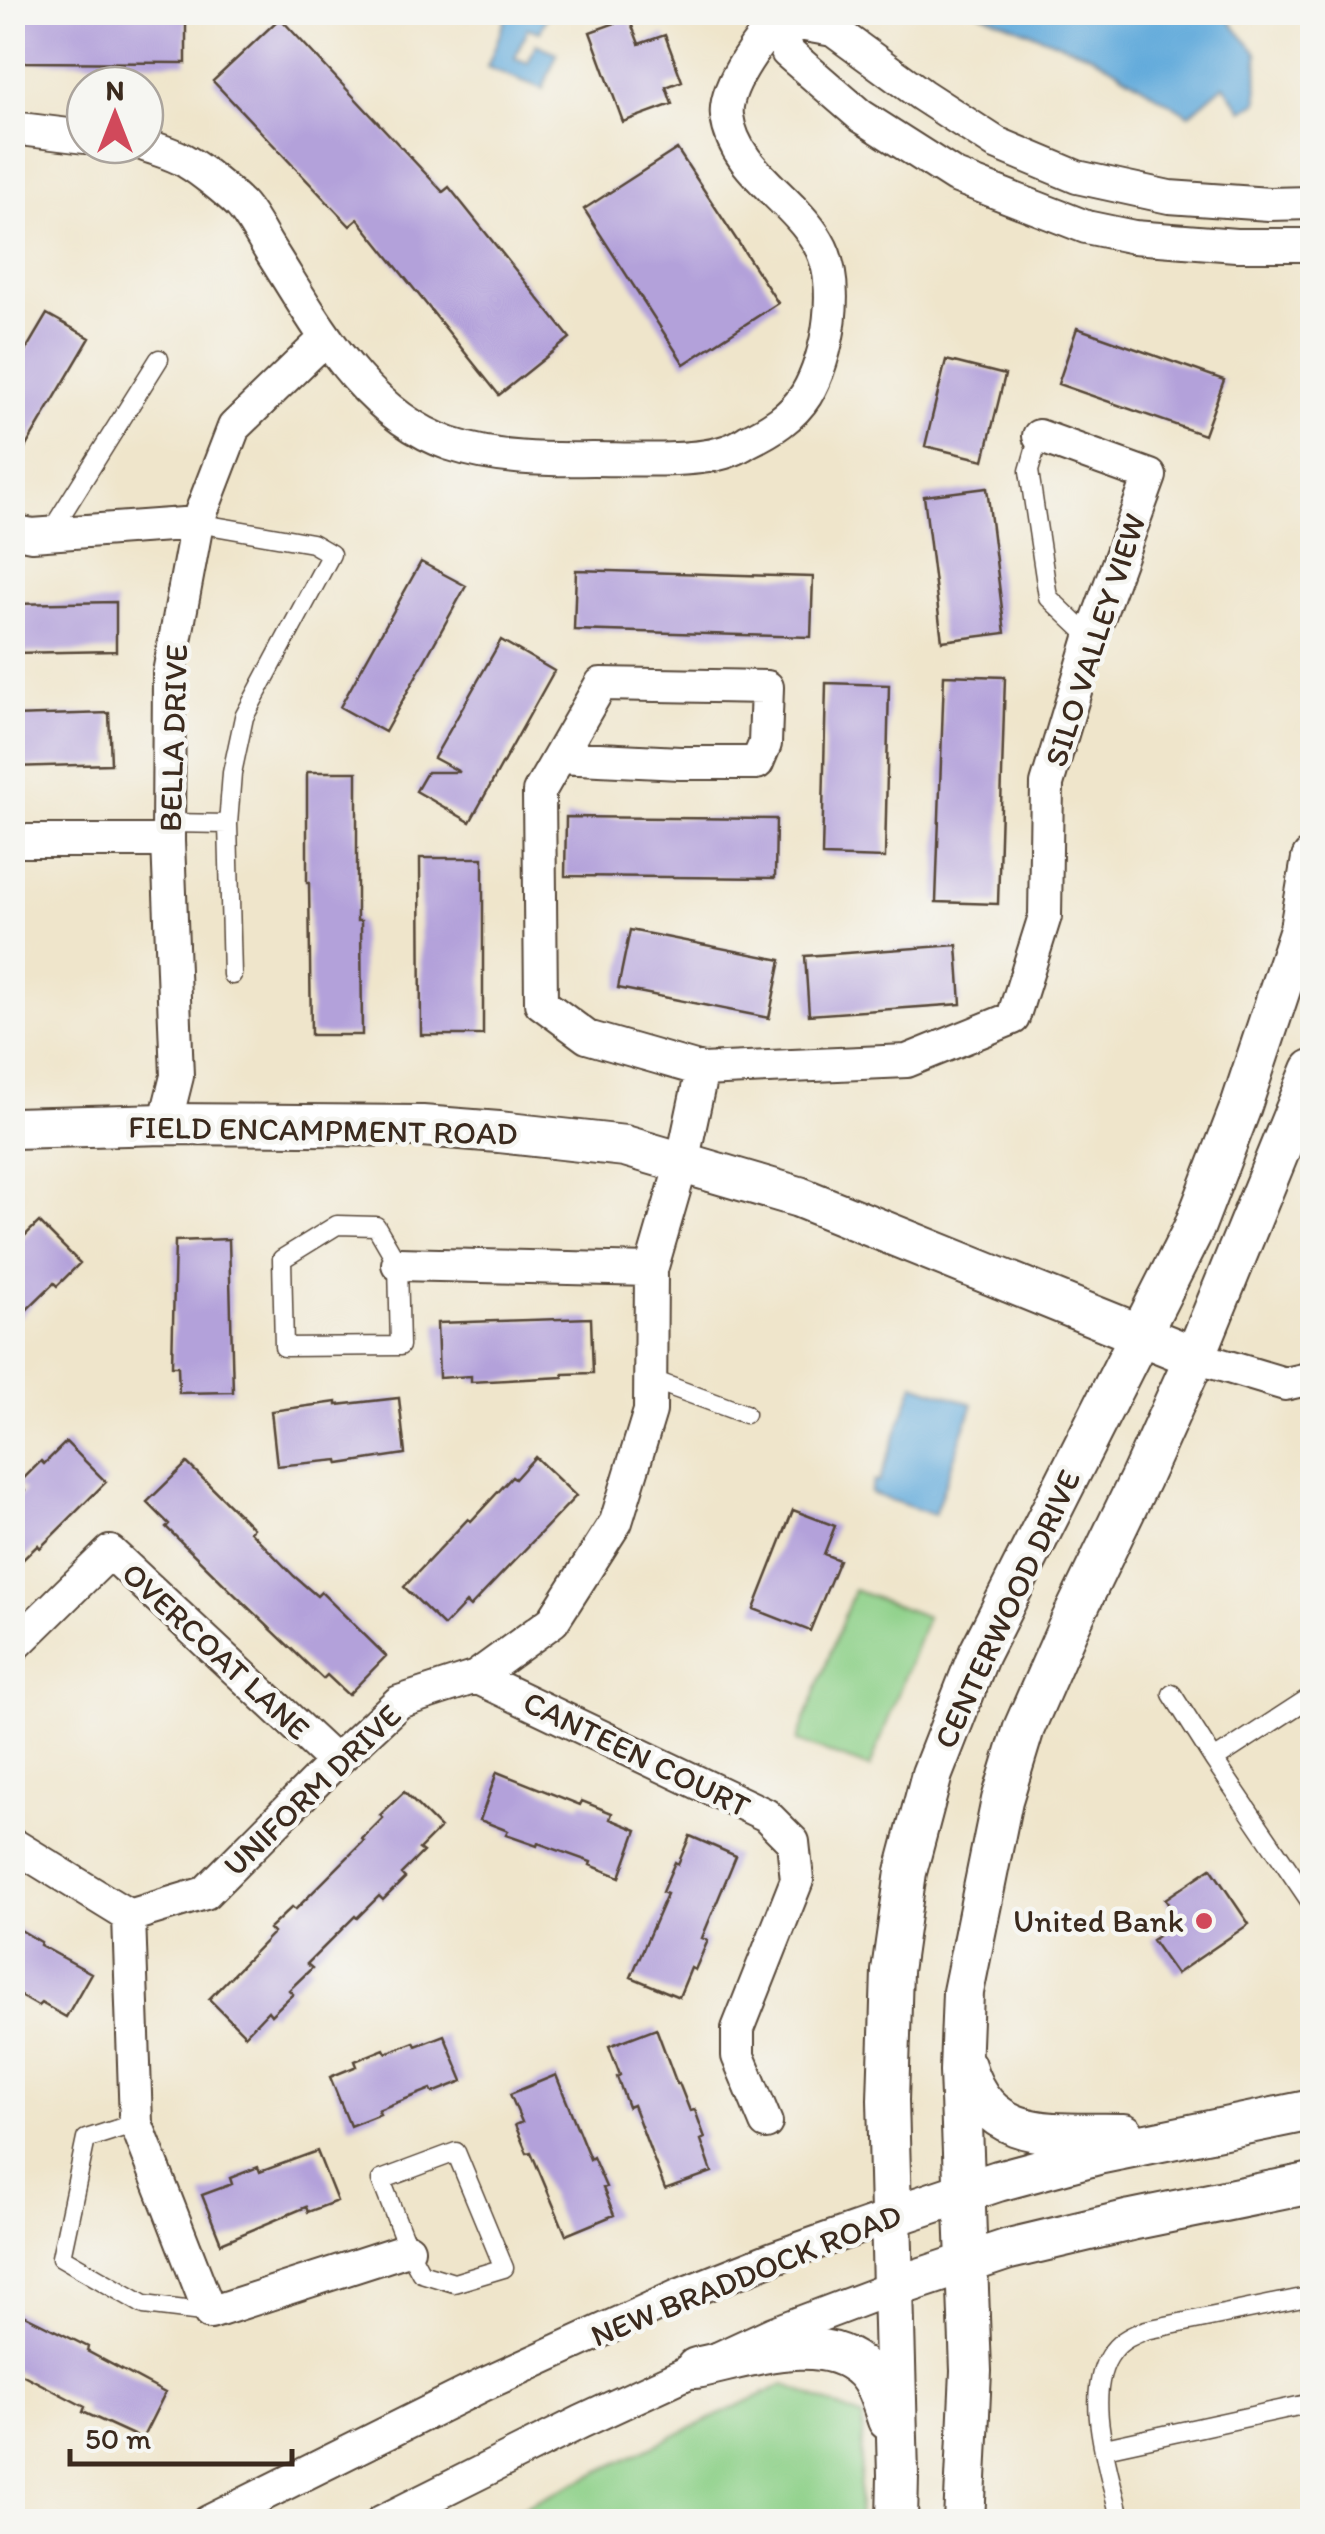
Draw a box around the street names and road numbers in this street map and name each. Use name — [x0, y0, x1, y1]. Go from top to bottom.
street label: SILO VALLEY VIEW — [1036, 509, 1154, 771]
street label: BELLA DRIVE — [151, 643, 195, 833]
street label: FIELD ENCAMPMENT ROAD — [128, 1108, 518, 1152]
street label: CENTERWOOD DRIVE — [926, 1464, 1088, 1754]
street label: OVERCOAT LANE — [114, 1554, 318, 1748]
street label: CANTEEN COURT — [517, 1683, 757, 1825]
street label: UNIFORM DRIVE — [216, 1696, 408, 1884]
street label: NEW BRADDOCK ROAD — [585, 2195, 907, 2355]

